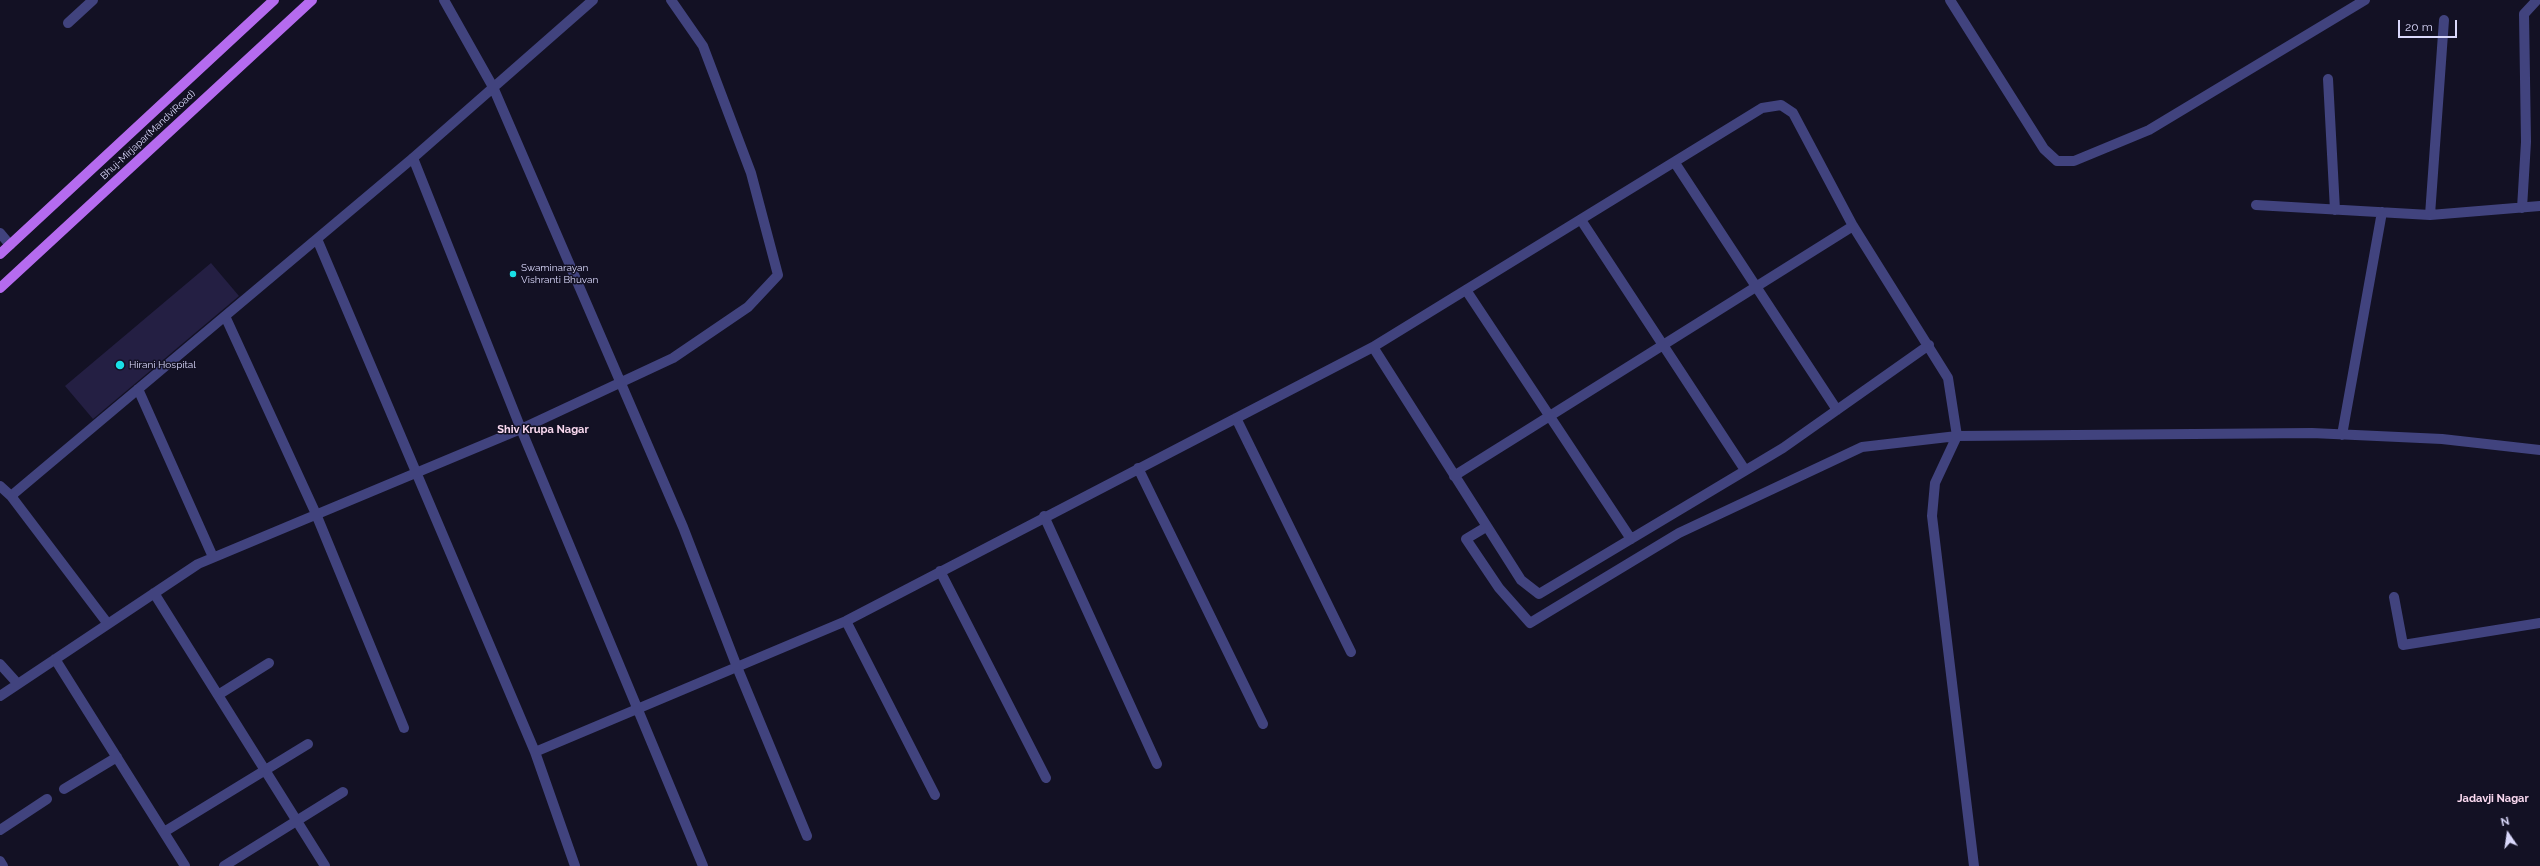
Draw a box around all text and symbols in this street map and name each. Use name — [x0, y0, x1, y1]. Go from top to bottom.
scale bar — [2400, 12, 2459, 38]
text: 20 m — [2405, 20, 2433, 34]
street label: Bhuj-Mirjapar(MandviRoad) — [98, 88, 198, 182]
place label: Swaminarayan Vishranti Bhuvan — [521, 262, 598, 286]
marker: Swaminarayan Vishranti Bhuvan — [508, 269, 518, 279]
marker: Hirani Hospital — [114, 359, 126, 371]
place label: Hirani Hospital — [129, 359, 196, 371]
district label: Shiv Krupa Nagar — [497, 423, 589, 437]
district label: Jadavji Nagar — [2457, 792, 2529, 806]
north arrow — [2488, 814, 2528, 854]
text: N — [2500, 815, 2511, 829]

